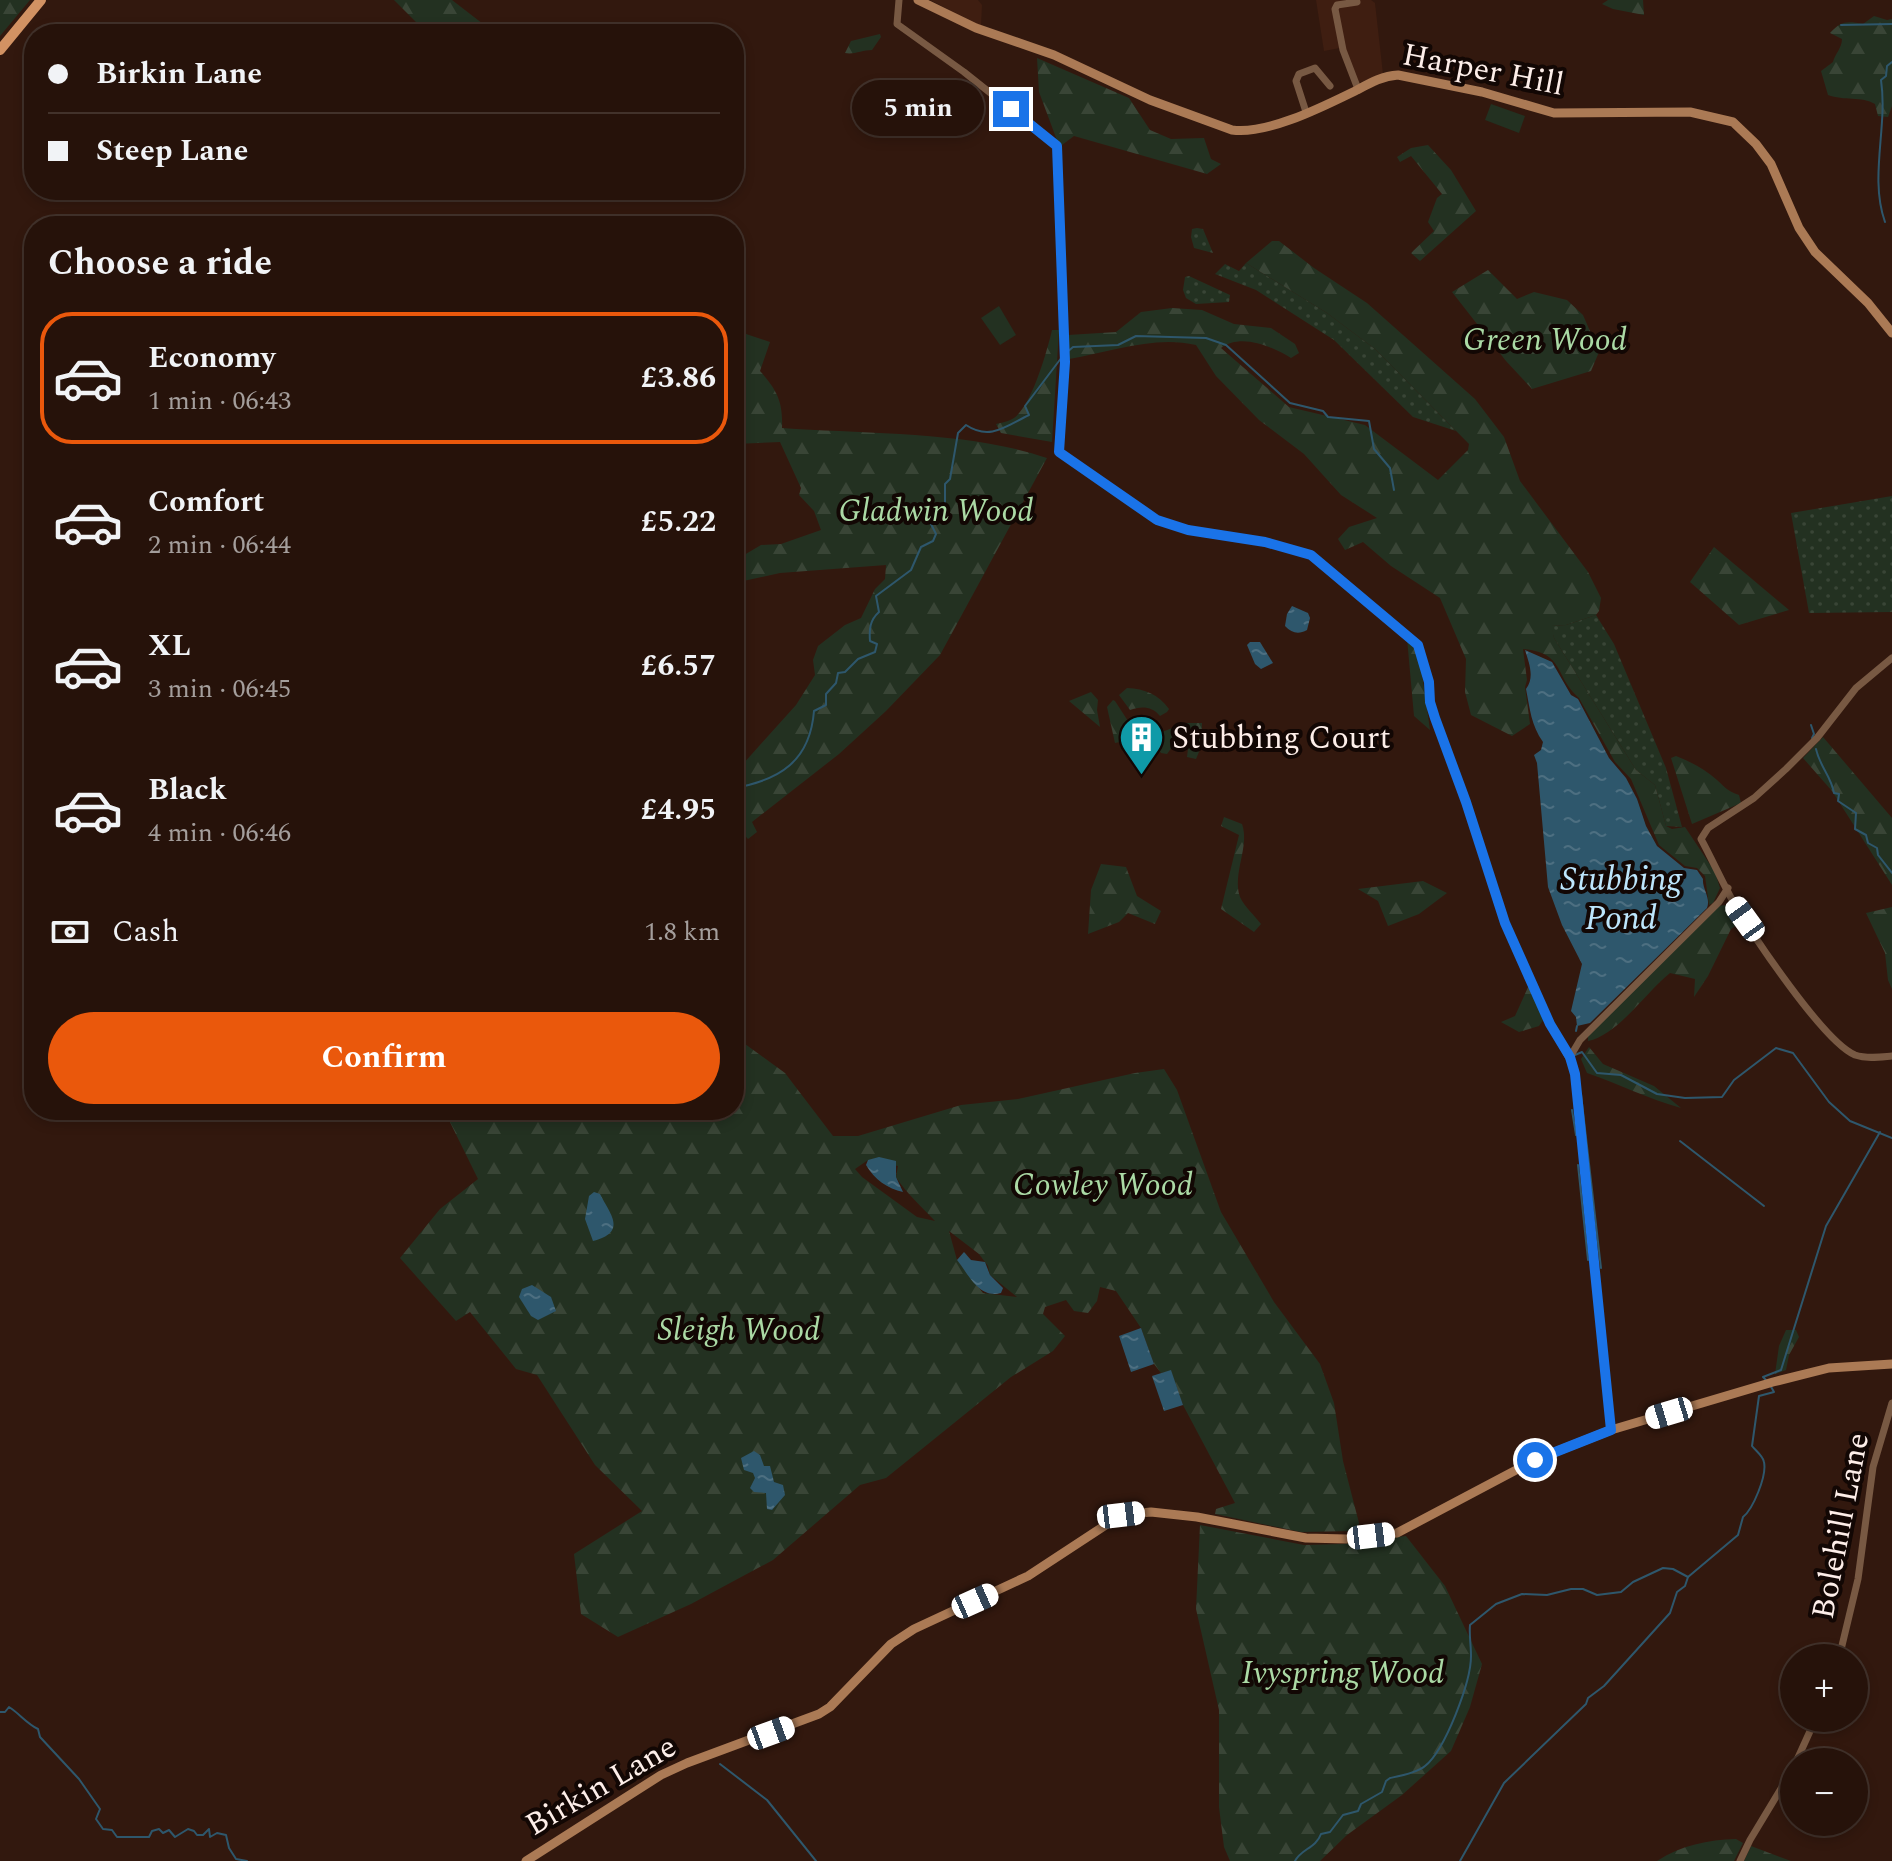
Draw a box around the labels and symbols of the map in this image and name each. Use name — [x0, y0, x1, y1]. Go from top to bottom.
street label: Harper Hill — [1398, 30, 1568, 110]
callout: 5 min — [851, 81, 983, 137]
route end — [993, 91, 1029, 127]
park label: Green Wood — [1463, 316, 1627, 365]
park label: Gladwin Wood — [838, 487, 1034, 536]
building icon: Stubbing Court — [1117, 714, 1165, 777]
place label: Stubbing Court — [1172, 714, 1391, 763]
water label: Stubbing Pond — [1560, 854, 1683, 945]
car — [1721, 893, 1769, 945]
park label: Cowley Wood — [1013, 1161, 1193, 1210]
park label: Sleigh Wood — [658, 1306, 820, 1355]
car — [1643, 1395, 1695, 1431]
street label: Bolehill Lane — [1799, 1429, 1883, 1623]
route start — [1517, 1442, 1553, 1478]
car — [1096, 1500, 1146, 1530]
car — [1346, 1521, 1396, 1551]
car — [948, 1580, 1002, 1622]
park label: Ivyspring Wood — [1242, 1649, 1444, 1698]
car — [744, 1714, 798, 1752]
street label: Birkin Lane — [516, 1723, 686, 1849]

